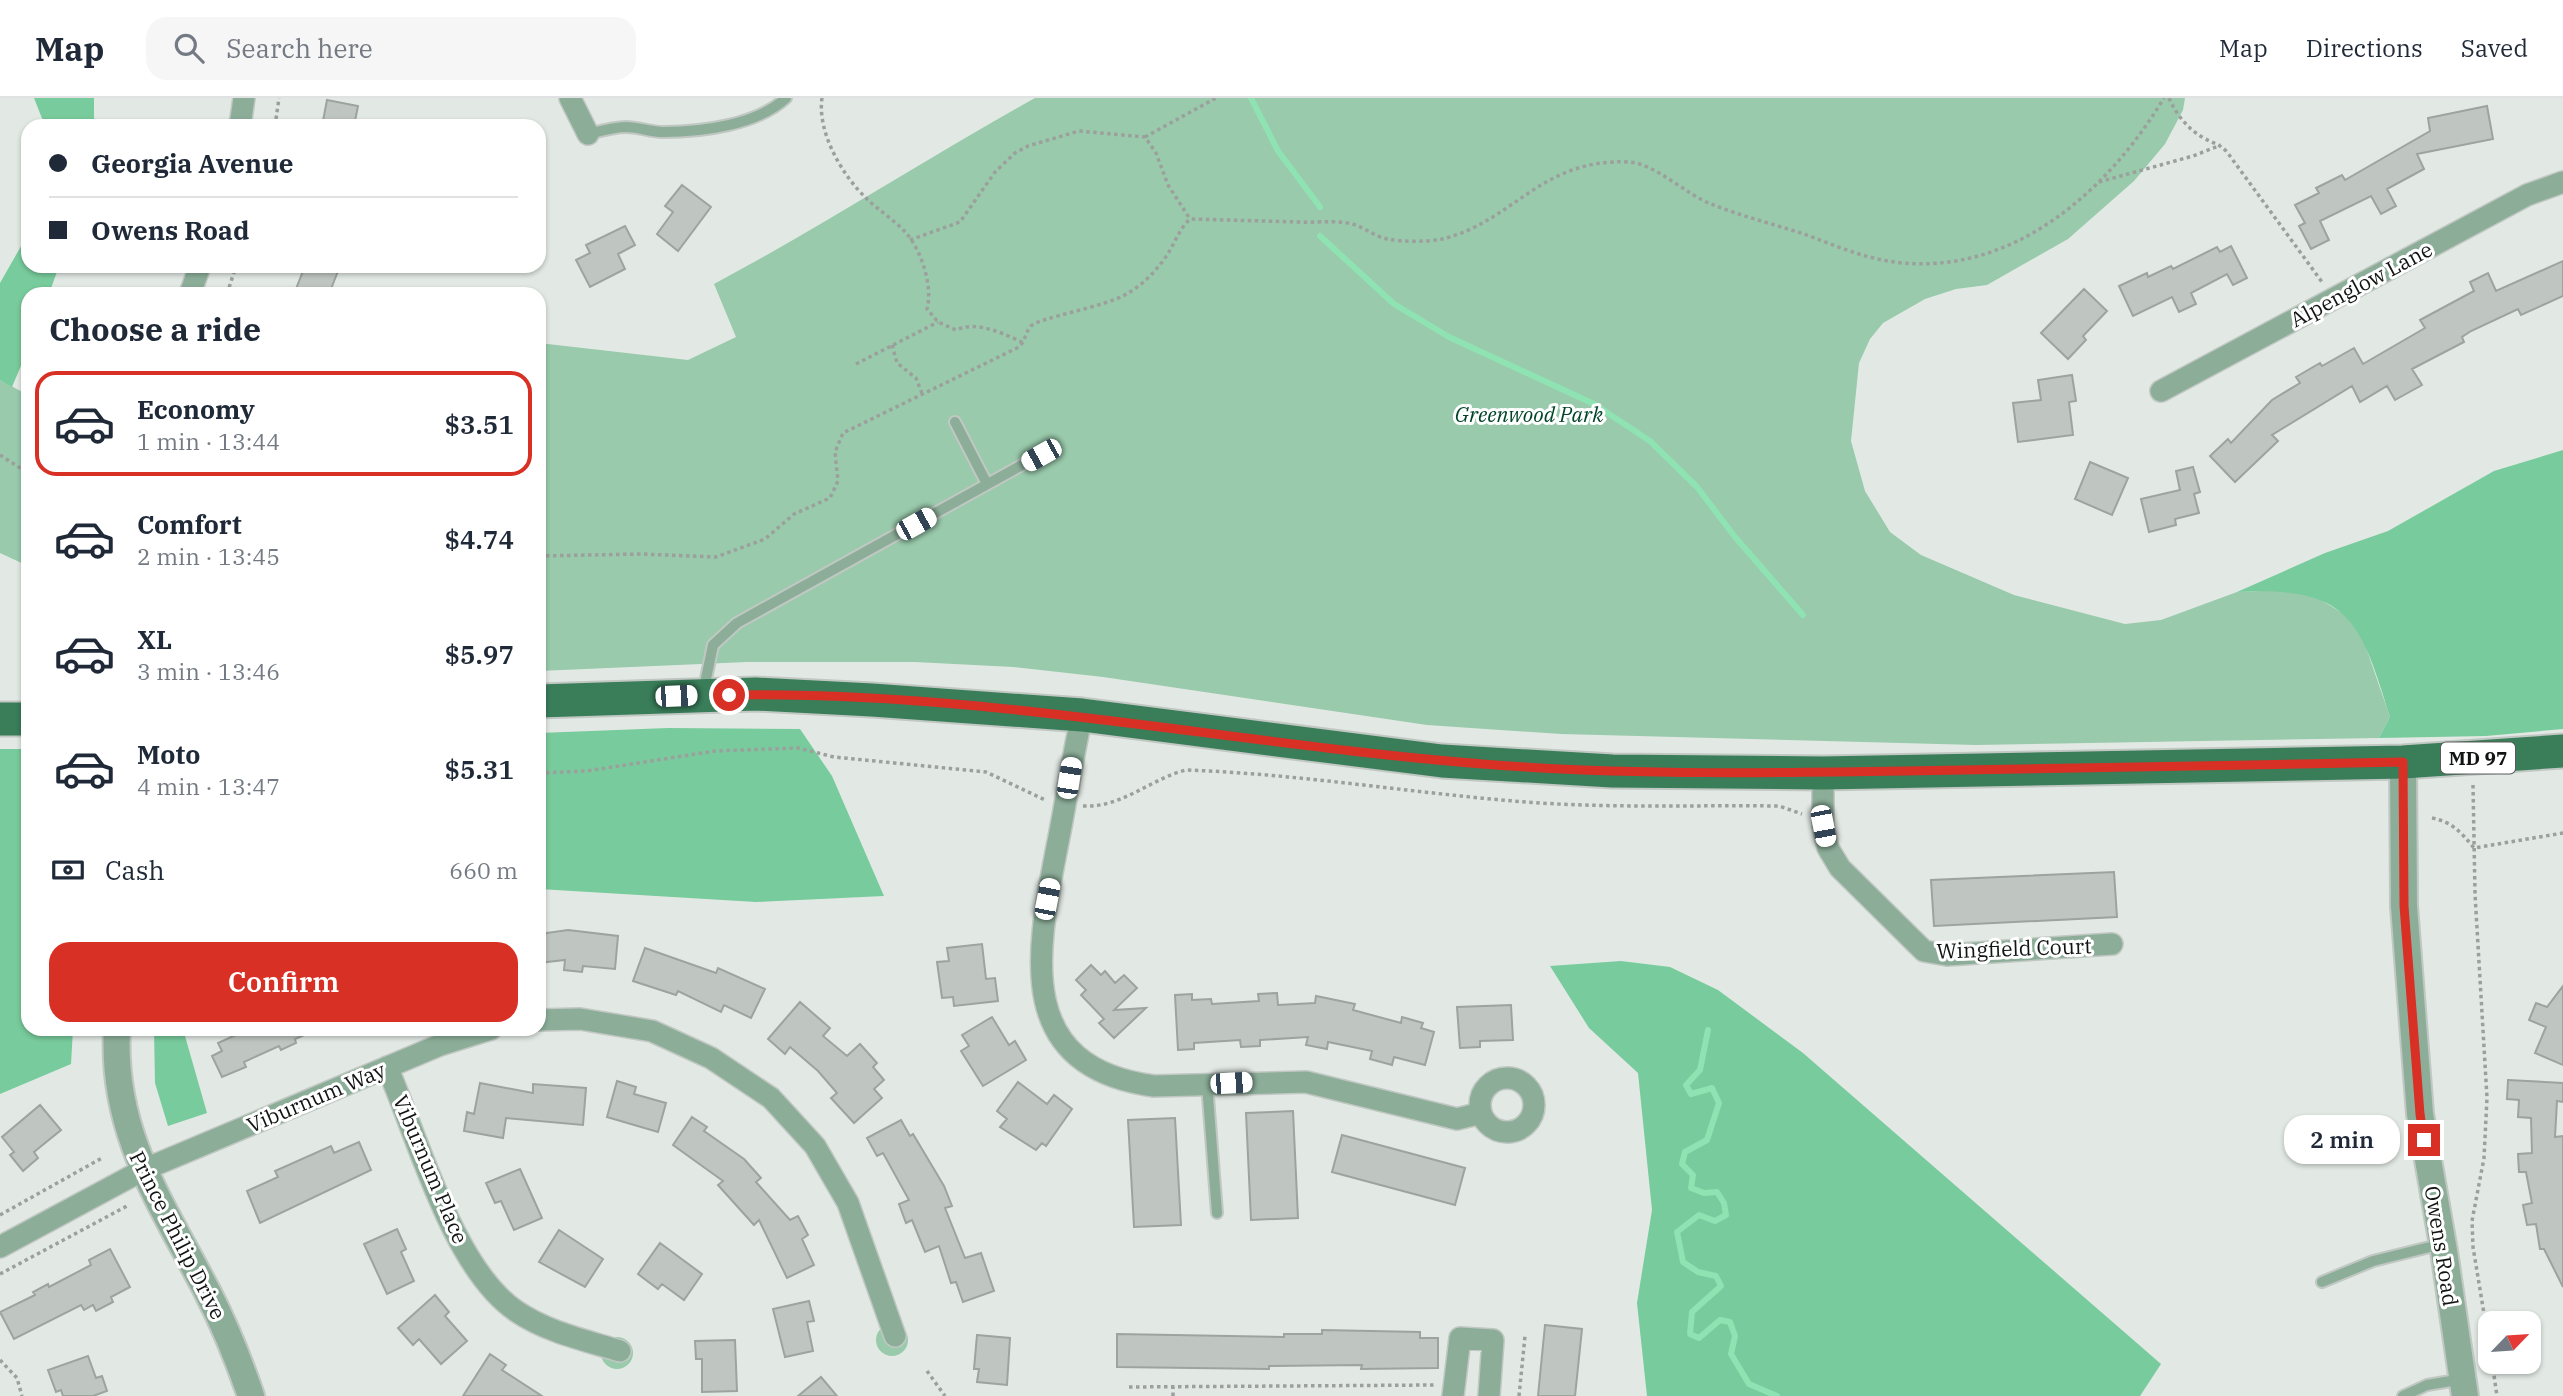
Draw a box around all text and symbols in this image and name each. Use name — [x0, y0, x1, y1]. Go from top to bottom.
search box — [146, 17, 636, 80]
text: Map — [35, 27, 104, 70]
icon: search — [170, 29, 208, 67]
text: Search here — [226, 31, 373, 65]
text: Map — [2219, 32, 2268, 64]
text: Directions — [2306, 32, 2423, 64]
text: Saved — [2461, 32, 2528, 64]
text: Georgia Avenue — [91, 146, 294, 180]
text: Owens Road — [91, 213, 249, 247]
street label: Alpenglow Lane — [2285, 235, 2437, 333]
text: Choose a ride — [49, 308, 261, 350]
icon: car — [53, 392, 116, 455]
text: Economy — [137, 392, 255, 426]
park label: Greenwood Park — [1455, 400, 1604, 428]
text: $3.51 — [445, 407, 514, 441]
text: 1 min · 13:44 — [137, 426, 280, 456]
car — [1018, 436, 1065, 474]
car — [893, 505, 940, 543]
icon: car — [53, 507, 116, 570]
text: Comfort — [137, 507, 242, 541]
text: $4.74 — [445, 522, 514, 556]
text: 2 min · 13:45 — [137, 541, 280, 571]
icon: car — [53, 622, 116, 685]
text: XL — [137, 622, 172, 656]
text: $5.97 — [445, 637, 514, 671]
text: 3 min · 13:46 — [137, 656, 280, 686]
route start — [713, 679, 745, 711]
car — [655, 685, 698, 707]
icon: car — [53, 737, 116, 800]
text: Moto — [137, 737, 200, 771]
road number: MD 97 — [2441, 743, 2515, 774]
text: $5.31 — [445, 752, 514, 786]
car — [1056, 756, 1083, 800]
text: 4 min · 13:47 — [137, 771, 280, 801]
car — [1809, 803, 1838, 849]
icon: cash — [49, 851, 87, 889]
text: Cash — [105, 853, 165, 887]
text: 660 m — [449, 855, 518, 885]
car — [1033, 876, 1062, 922]
street label: Wingfield Court — [1936, 931, 2092, 965]
button: Confirm — [49, 942, 518, 1022]
street label: Viburnum Way — [242, 1055, 390, 1139]
car — [1210, 1071, 1253, 1095]
street label: Viburnum Place — [387, 1090, 475, 1248]
callout: 2 min — [2284, 1116, 2400, 1164]
text: 2 min — [2310, 1124, 2374, 1154]
route end — [2408, 1124, 2440, 1156]
street label: Prince Philip Drive — [123, 1146, 233, 1324]
street label: Owens Road — [2419, 1184, 2465, 1308]
north arrow — [2478, 1311, 2541, 1374]
map controls — [2478, 1311, 2541, 1374]

